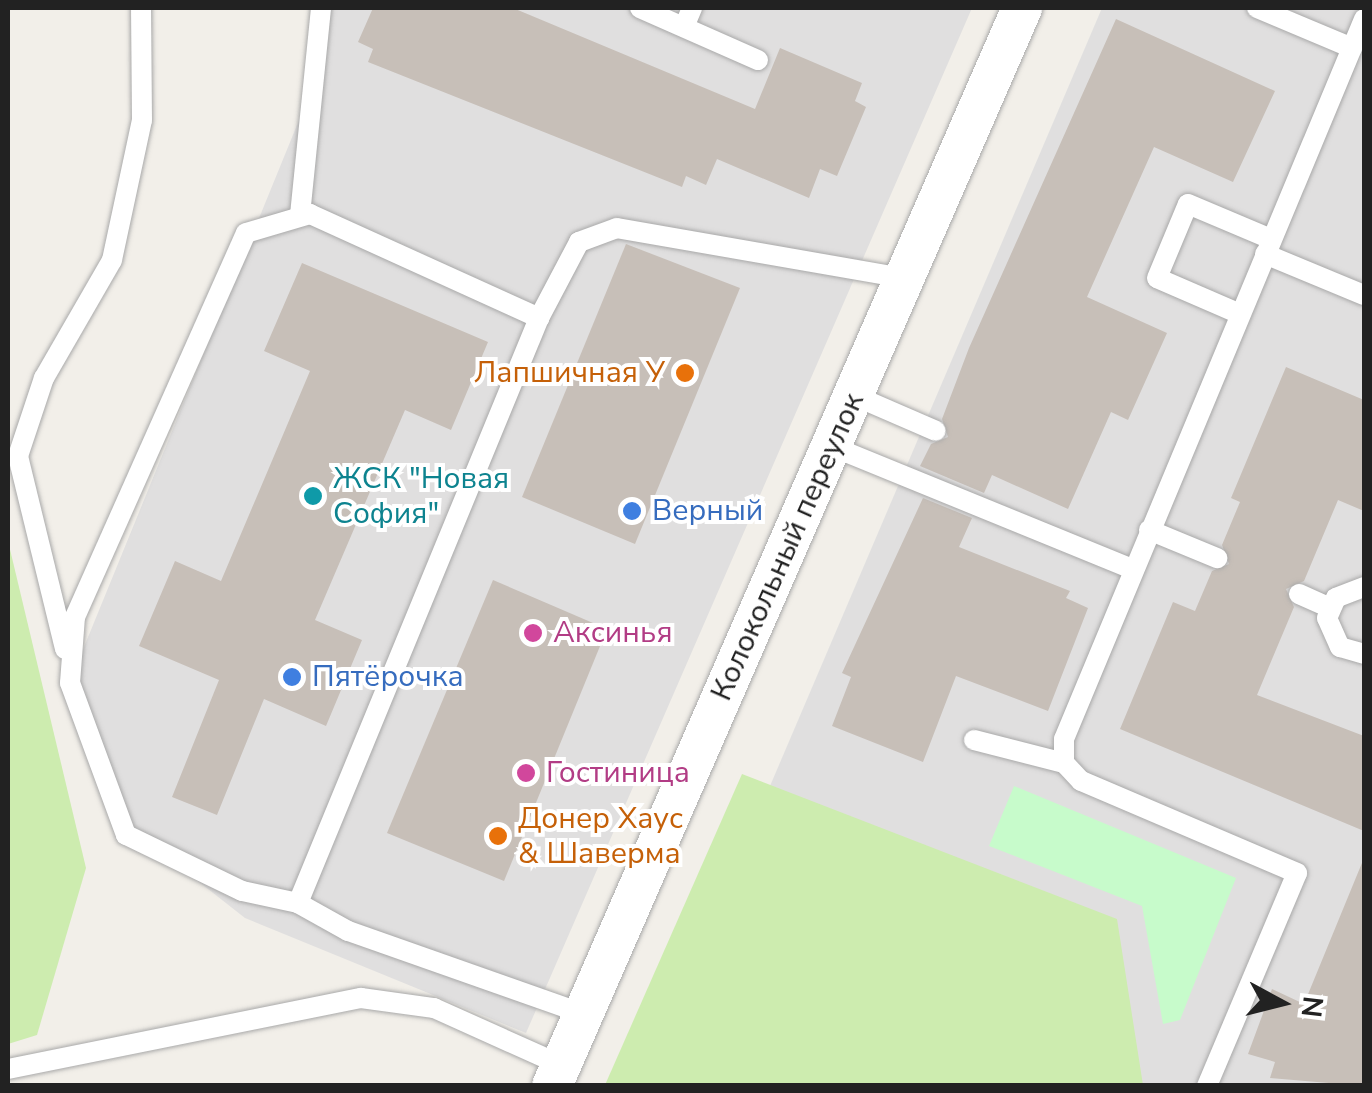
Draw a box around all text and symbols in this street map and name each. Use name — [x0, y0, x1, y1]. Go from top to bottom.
place label: Лапшичная У — [474, 355, 665, 391]
marker: Лапшичная У — [674, 362, 696, 384]
street label: Колокольный переулок — [704, 388, 872, 706]
place label: ЖСК "Новая София" — [333, 461, 509, 532]
marker: ЖСК "Новая София" — [302, 485, 324, 507]
place label: Верный — [652, 493, 763, 529]
marker: Верный — [621, 500, 643, 522]
place label: Аксинья — [553, 615, 673, 651]
marker: Аксинья — [522, 622, 544, 644]
place label: Пятёрочка — [312, 659, 464, 695]
marker: Пятёрочка — [281, 666, 303, 688]
place label: Гостиница — [546, 755, 690, 791]
marker: Гостиница — [515, 762, 537, 784]
place label: Донер Хаус & Шаверма — [518, 801, 683, 872]
marker: Донер Хаус & Шаверма — [487, 825, 509, 847]
north arrow — [1232, 953, 1332, 1053]
text: N — [1292, 994, 1332, 1019]

